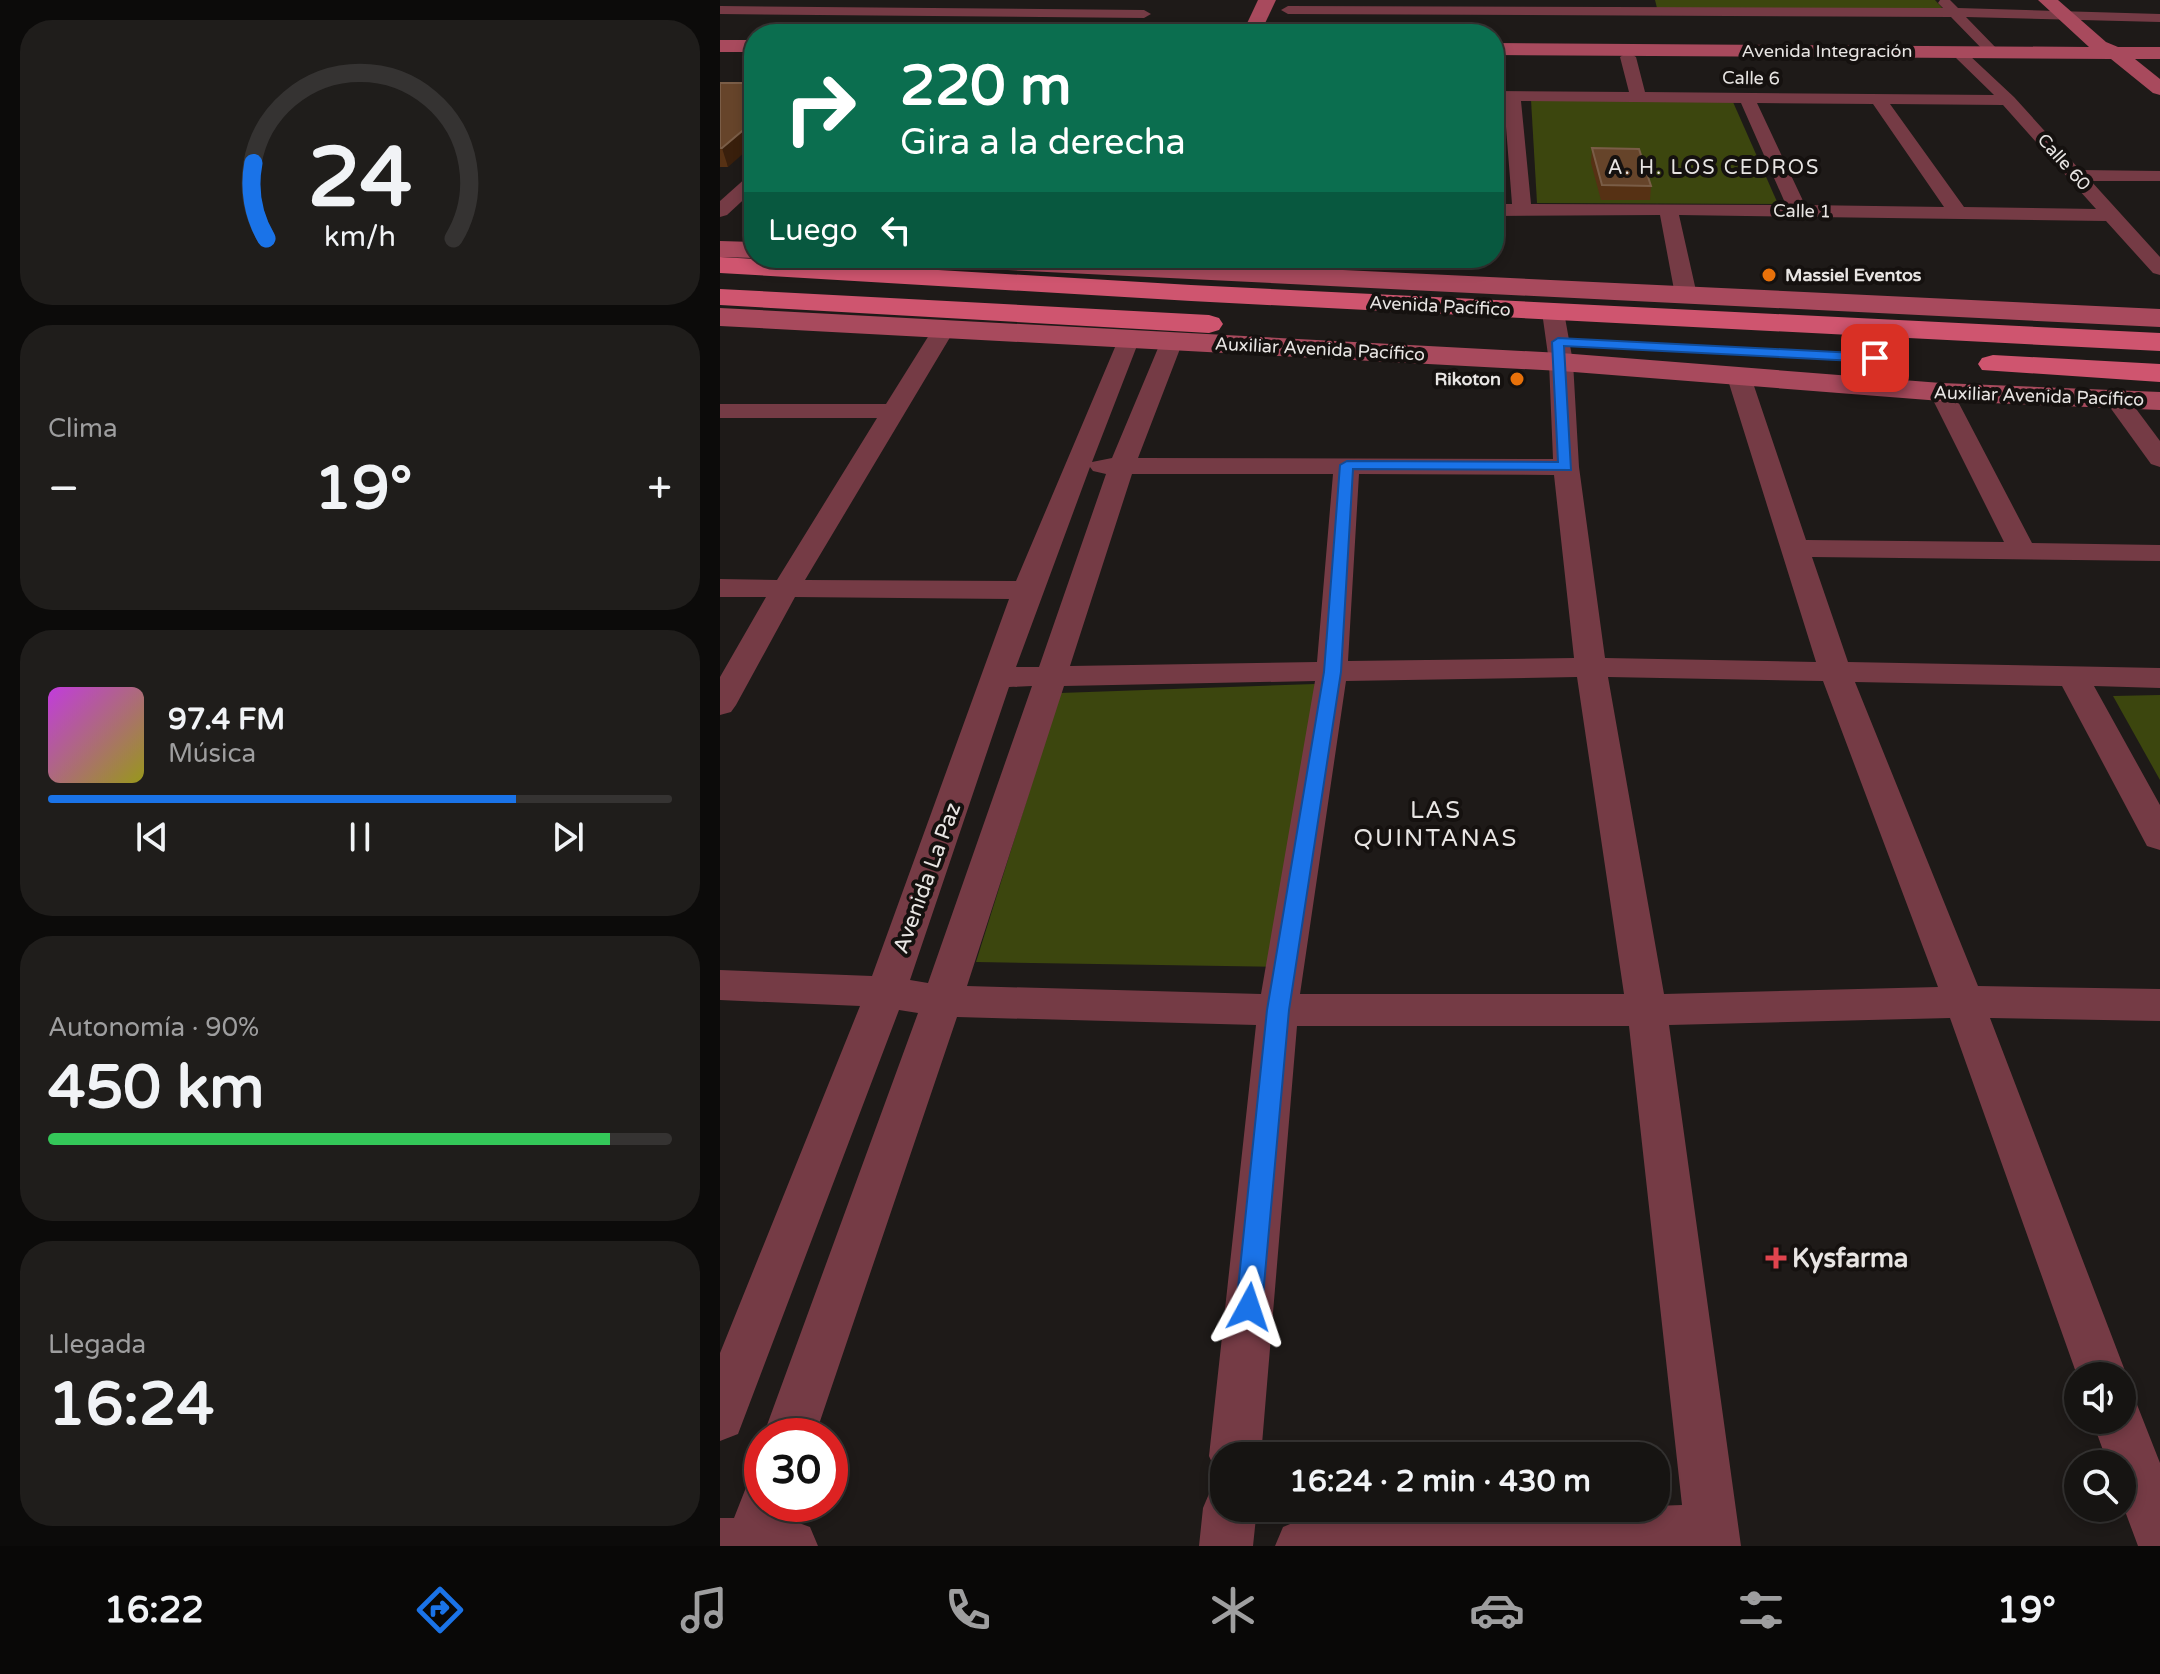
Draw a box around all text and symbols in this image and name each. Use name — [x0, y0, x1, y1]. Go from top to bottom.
street label: Avenida Integración — [1742, 40, 1912, 62]
text: 220 m — [900, 53, 1071, 120]
icon: right — [768, 56, 872, 160]
street label: Calle 6 — [1722, 66, 1780, 90]
text: Gira a la derecha — [900, 121, 1186, 164]
text: 24 — [308, 128, 412, 228]
street label: Calle 60 — [2033, 129, 2095, 195]
district label: A. H. LOS CEDROS — [1608, 156, 1820, 180]
street label: Calle 1 — [1773, 199, 1831, 223]
icon: left — [874, 208, 918, 252]
text: Luego — [768, 212, 858, 249]
text: km/h — [324, 220, 396, 254]
place label: Massiel Eventos — [1785, 264, 1922, 286]
marker: Massiel Eventos — [1760, 266, 1778, 284]
street label: Avenida Pacífico — [1369, 291, 1511, 321]
pin — [1841, 324, 1909, 392]
street label: Auxiliar Avenida Pacífico — [1214, 333, 1426, 365]
icon: arrive — [1853, 336, 1897, 380]
place label: Rikoton — [1435, 368, 1501, 390]
marker: Rikoton — [1508, 370, 1526, 388]
street label: Auxiliar Avenida Pacífico — [1933, 381, 2145, 411]
text: Clima — [48, 413, 118, 444]
text: 19° — [314, 453, 412, 525]
text: − — [48, 463, 79, 516]
text: + — [647, 463, 672, 516]
text: 97.4 FM — [168, 701, 285, 738]
text: Música — [168, 738, 256, 769]
district label: LAS QUINTANAS — [1354, 796, 1518, 853]
street label: Avenida La Paz — [888, 799, 966, 957]
icon: previous — [130, 815, 174, 859]
icon: pause — [338, 815, 382, 859]
icon: next — [546, 815, 590, 859]
text: Autonomía · 90% — [48, 1012, 259, 1043]
text: 450 km — [48, 1052, 264, 1124]
place label: Kysfarma — [1792, 1243, 1908, 1274]
marker: Kysfarma — [1767, 1249, 1785, 1267]
position arrow — [1207, 1265, 1291, 1349]
text: Llegada — [48, 1329, 146, 1360]
map controls — [2064, 1362, 2136, 1522]
button: sound — [2064, 1362, 2136, 1434]
text: 16:24 — [48, 1369, 214, 1441]
speed limit sign: 30 — [744, 1418, 848, 1522]
button: search — [2064, 1450, 2136, 1522]
text: 16:24 · 2 min · 430 m — [1289, 1463, 1591, 1500]
icon: directions — [412, 1582, 468, 1638]
icon: music — [676, 1582, 732, 1638]
icon: phone — [940, 1582, 996, 1638]
icon: climate — [1205, 1582, 1261, 1638]
icon: car — [1469, 1582, 1525, 1638]
icon: filters — [1733, 1582, 1789, 1638]
text: 16:22 — [104, 1589, 204, 1632]
text: 19° — [1997, 1589, 2056, 1632]

